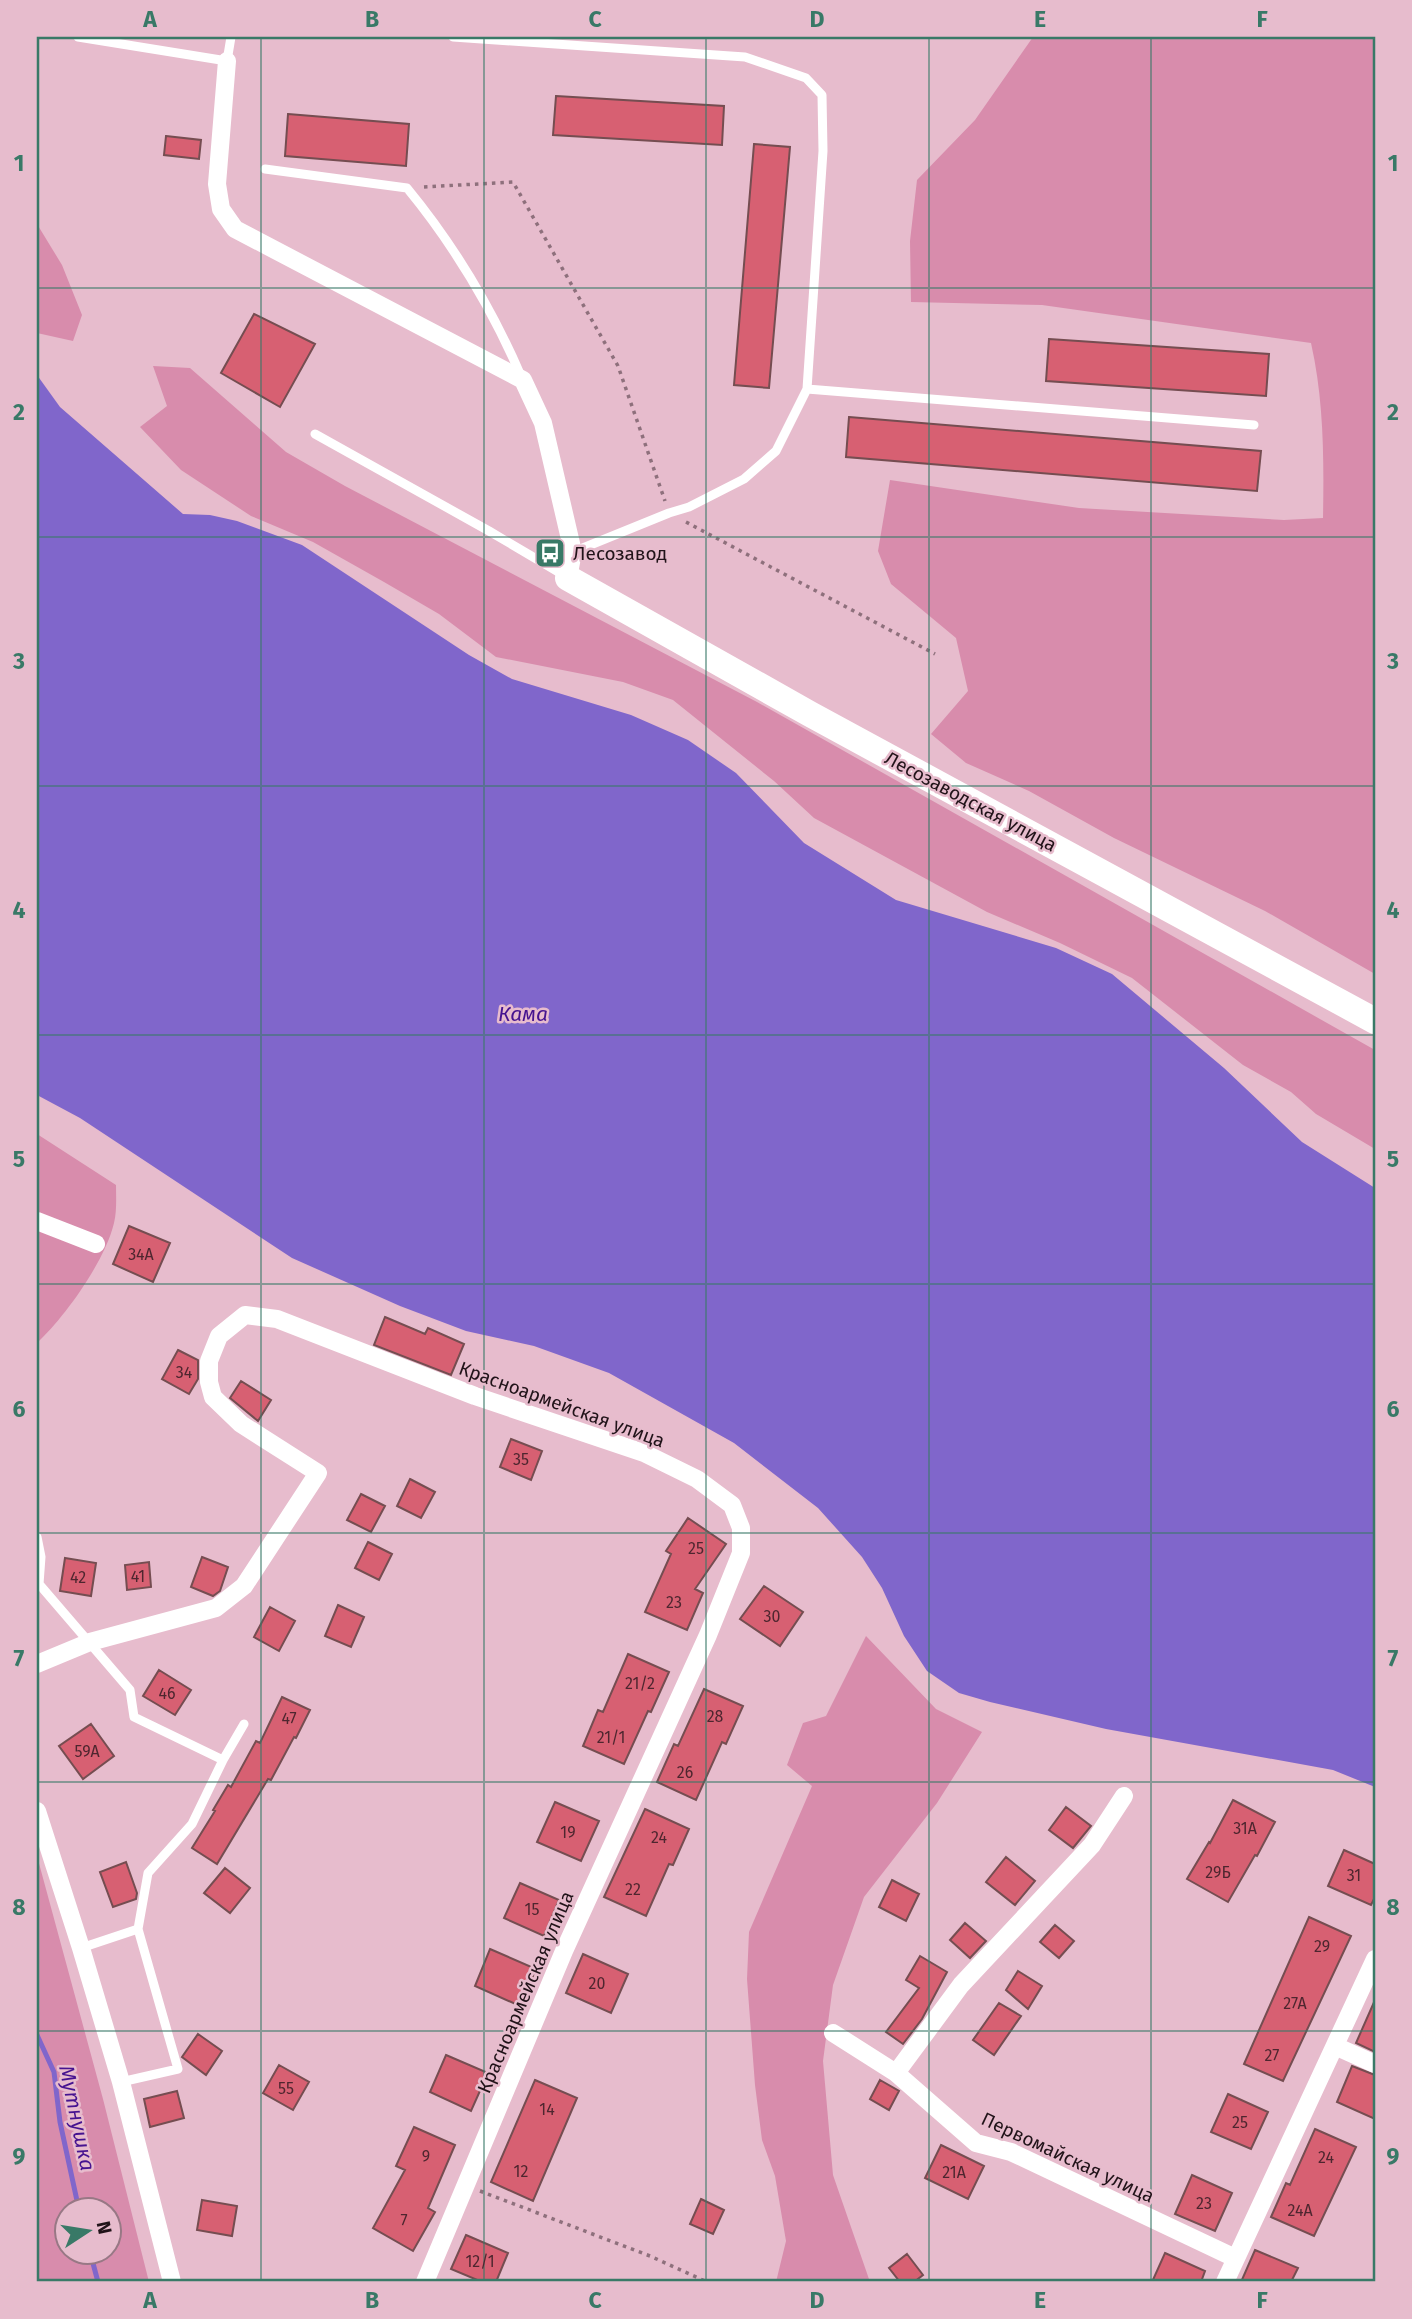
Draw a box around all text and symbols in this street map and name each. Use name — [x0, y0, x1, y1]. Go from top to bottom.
text: A — [142, 5, 157, 33]
text: B — [365, 5, 379, 33]
text: C — [588, 5, 602, 33]
text: D — [810, 5, 825, 33]
text: E — [1034, 5, 1046, 33]
text: F — [1256, 5, 1268, 33]
text: 1 — [14, 149, 24, 177]
text: 1 — [1388, 149, 1398, 177]
text: 2 — [13, 398, 25, 426]
text: 2 — [1387, 398, 1399, 426]
bus stop icon: Лесозавод — [533, 536, 567, 570]
place label: Лесозавод — [573, 542, 667, 565]
text: 3 — [12, 647, 25, 675]
text: 3 — [1386, 647, 1399, 675]
street label: Лесозаводская улица — [881, 746, 1061, 857]
text: 4 — [13, 896, 26, 924]
text: 4 — [1387, 896, 1400, 924]
water label: Кама — [498, 1001, 548, 1027]
text: 5 — [13, 1145, 25, 1173]
text: 5 — [1387, 1145, 1399, 1173]
house number: 34А — [128, 1245, 155, 1264]
street label: Красноармейская улица — [456, 1356, 668, 1452]
house number: 34 — [176, 1363, 193, 1382]
text: 6 — [13, 1395, 26, 1423]
text: 6 — [1387, 1395, 1400, 1423]
house number: 35 — [513, 1450, 529, 1469]
house number: 25 — [688, 1539, 704, 1558]
house number: 41 — [131, 1567, 145, 1586]
house number: 42 — [70, 1568, 86, 1587]
house number: 23 — [666, 1593, 682, 1612]
house number: 30 — [764, 1607, 781, 1626]
text: 7 — [14, 1644, 25, 1672]
text: 7 — [1388, 1644, 1399, 1672]
house number: 21/2 — [625, 1674, 655, 1693]
house number: 46 — [158, 1684, 176, 1703]
house number: 28 — [707, 1707, 724, 1726]
house number: 47 — [281, 1709, 297, 1728]
house number: 21/1 — [597, 1728, 625, 1747]
house number: 59А — [74, 1742, 100, 1761]
house number: 26 — [677, 1763, 693, 1782]
house number: 31А — [1233, 1819, 1258, 1838]
house number: 19 — [560, 1823, 576, 1842]
house number: 24 — [651, 1828, 667, 1847]
house number: 29Б — [1205, 1863, 1231, 1882]
house number: 31 — [1347, 1866, 1361, 1885]
house number: 22 — [625, 1880, 641, 1899]
street label: Красноармейская улица — [472, 1888, 579, 2097]
text: 8 — [12, 1893, 26, 1921]
text: 8 — [1386, 1893, 1400, 1921]
house number: 15 — [525, 1900, 539, 1919]
house number: 29 — [1314, 1937, 1330, 1956]
house number: 20 — [589, 1974, 605, 1993]
house number: 27А — [1283, 1994, 1308, 2013]
house number: 27 — [1265, 2046, 1279, 2065]
water label: Мутнушка — [53, 2063, 101, 2173]
house number: 55 — [278, 2079, 294, 2098]
house number: 14 — [539, 2100, 555, 2119]
street label: Первомайская улица — [978, 2107, 1158, 2208]
house number: 25 — [1232, 2113, 1248, 2132]
text: 9 — [13, 2142, 26, 2170]
text: 9 — [1387, 2142, 1400, 2170]
house number: 9 — [422, 2147, 430, 2166]
house number: 24 — [1318, 2148, 1334, 2167]
house number: 12 — [514, 2162, 528, 2181]
house number: 21А — [942, 2163, 967, 2182]
house number: 23 — [1196, 2194, 1212, 2213]
north arrow — [52, 2196, 122, 2266]
house number: 24А — [1287, 2201, 1313, 2220]
house number: 7 — [400, 2211, 408, 2230]
text: N — [92, 2219, 117, 2236]
house number: 12/1 — [465, 2252, 495, 2271]
text: A — [142, 2286, 157, 2314]
text: B — [365, 2286, 379, 2314]
text: C — [588, 2286, 602, 2314]
text: D — [810, 2286, 825, 2314]
text: E — [1034, 2286, 1046, 2314]
text: F — [1256, 2286, 1268, 2314]

